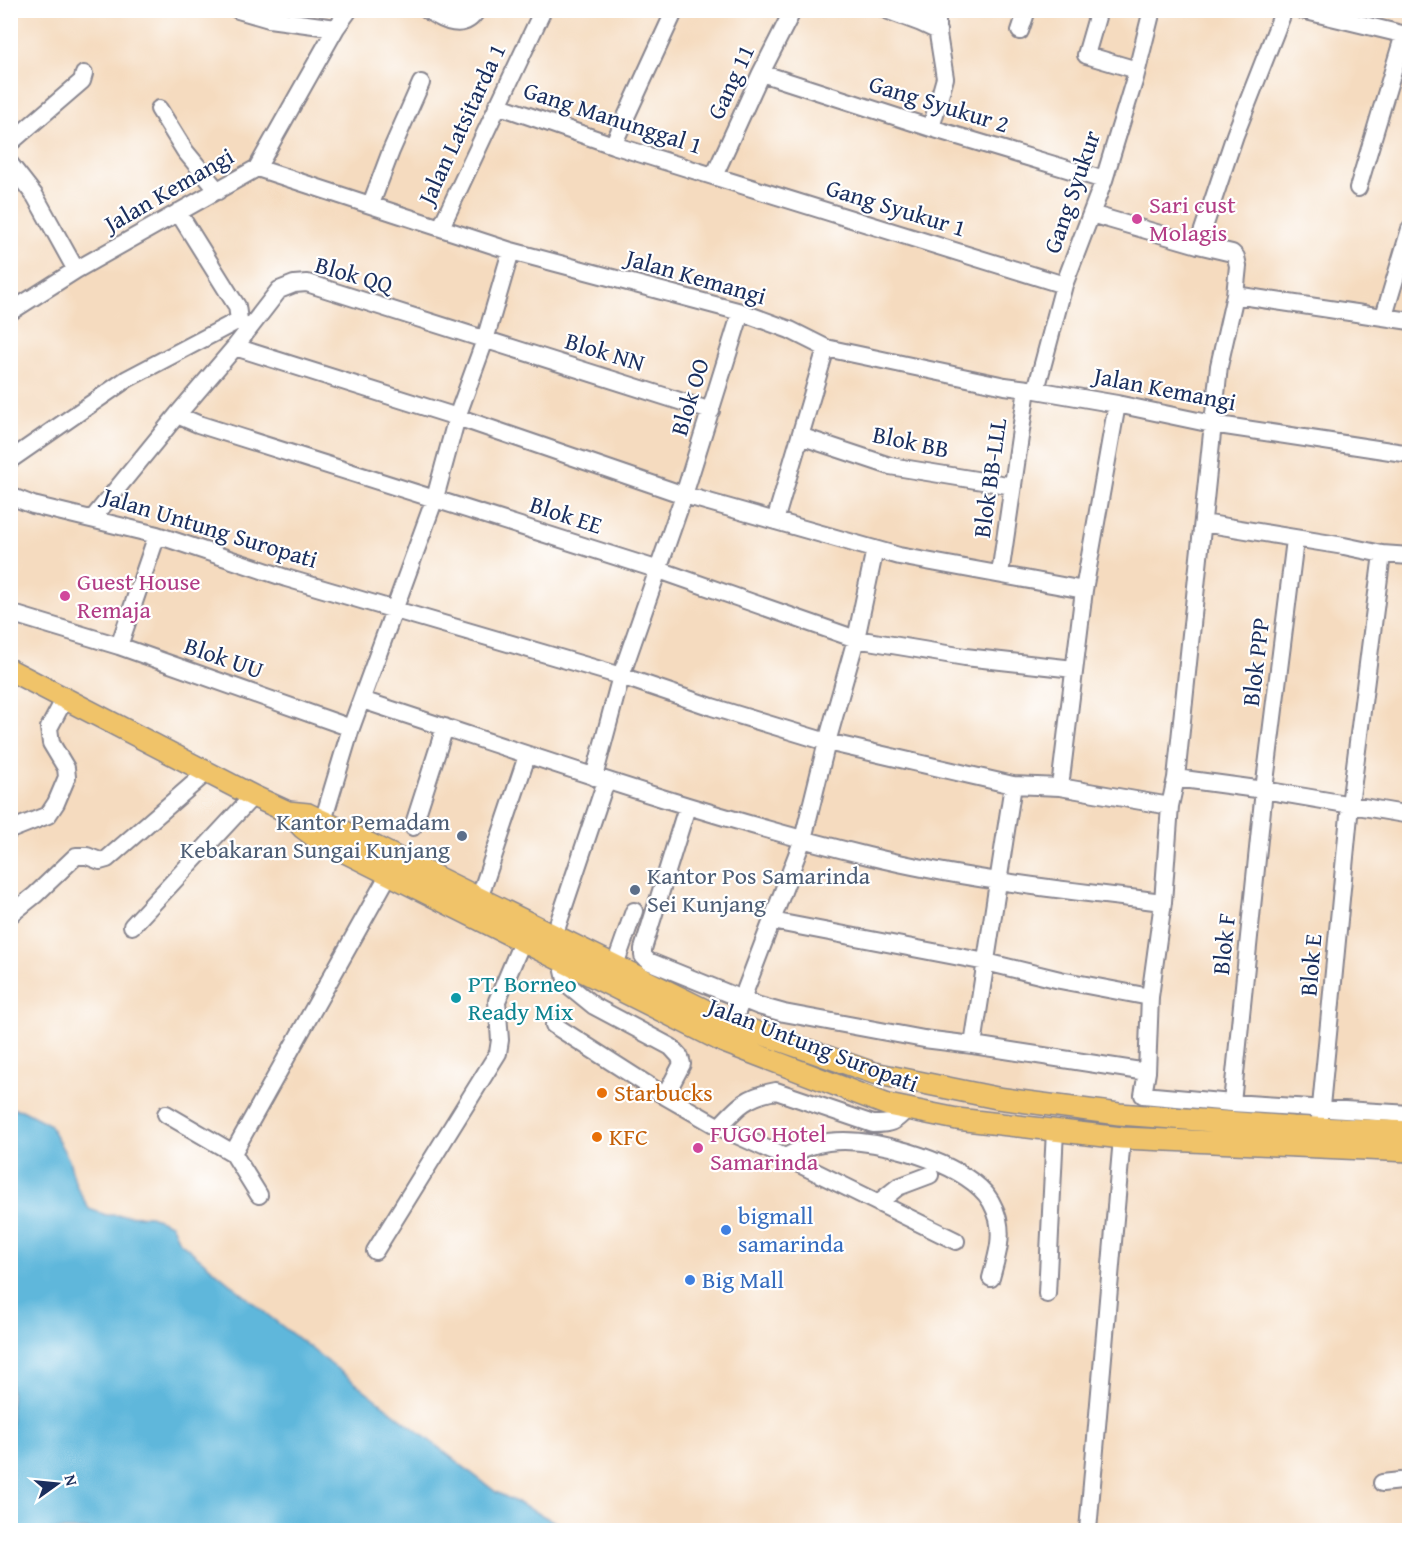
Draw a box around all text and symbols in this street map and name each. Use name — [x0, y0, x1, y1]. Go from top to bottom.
street label: Jalan Latsitarda 1 — [408, 38, 514, 213]
street label: Gang 11 — [698, 38, 763, 125]
street label: Gang Syukur 2 — [865, 66, 1013, 141]
street label: Gang Manunggal 1 — [519, 72, 707, 163]
street label: Gang Syukur — [1034, 126, 1109, 258]
street label: Jalan Kemangi — [95, 138, 240, 242]
street label: Gang Syukur 1 — [822, 170, 970, 245]
place label: Sari cust Molagis — [1149, 187, 1236, 250]
marker: Sari cust Molagis — [1130, 212, 1144, 226]
street label: Jalan Kemangi — [619, 239, 771, 313]
street label: Blok QQ — [311, 247, 398, 303]
street label: Blok NN — [561, 323, 649, 380]
street label: Blok OO — [661, 354, 718, 440]
street label: Jalan Kemangi — [1088, 357, 1240, 420]
street label: Blok BB-LLL — [964, 415, 1015, 540]
street label: Blok BB — [870, 416, 953, 467]
street label: Jalan Untung Suropati — [95, 477, 322, 577]
street label: Blok EE — [525, 486, 607, 543]
place label: Guest House Remaja — [77, 564, 201, 627]
marker: Guest House Remaja — [58, 589, 72, 603]
street label: Blok PPP — [1233, 616, 1278, 708]
street label: Blok UU — [180, 628, 269, 687]
place label: Kantor Pemadam Kebakaran Sungai Kunjang — [180, 804, 450, 867]
marker: Kantor Pemadam Kebakaran Sungai Kunjang — [455, 829, 469, 843]
place label: Kantor Pos Samarinda Sei Kunjang — [647, 858, 871, 921]
marker: Kantor Pos Samarinda Sei Kunjang — [628, 883, 642, 897]
street label: Blok F — [1203, 911, 1244, 976]
street label: Blok E — [1290, 932, 1331, 997]
place label: PT. Borneo Ready Mix — [468, 966, 577, 1029]
street label: Jalan Untung Suropati — [700, 987, 924, 1101]
marker: PT. Borneo Ready Mix — [449, 991, 463, 1005]
place label: Starbucks — [614, 1075, 713, 1110]
marker: Starbucks — [595, 1086, 609, 1100]
place label: FUGO Hotel Samarinda — [710, 1116, 826, 1179]
place label: KFC — [609, 1119, 648, 1154]
marker: KFC — [590, 1130, 604, 1144]
marker: FUGO Hotel Samarinda — [691, 1141, 705, 1155]
place label: bigmall samarinda — [738, 1198, 845, 1261]
marker: bigmall samarinda — [719, 1223, 733, 1237]
place label: Big Mall — [702, 1262, 784, 1297]
marker: Big Mall — [683, 1273, 697, 1287]
north arrow — [27, 1454, 87, 1514]
text: N — [59, 1472, 85, 1489]

